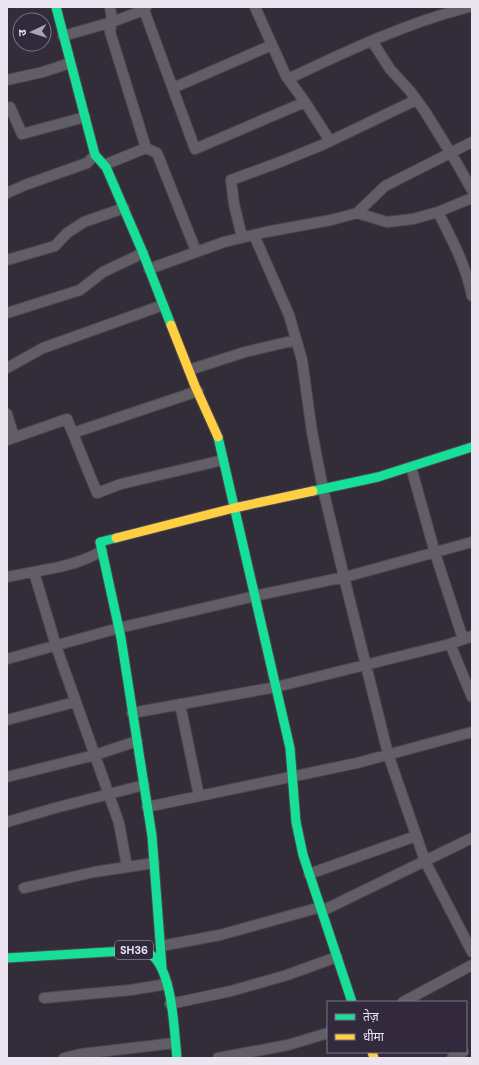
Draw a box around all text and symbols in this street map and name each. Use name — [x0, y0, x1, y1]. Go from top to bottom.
north arrow — [12, 12, 52, 52]
text: उ — [15, 28, 29, 36]
road number: SH36 — [115, 941, 153, 959]
legend — [327, 1001, 467, 1053]
text: तेज़ — [363, 1009, 380, 1025]
text: धीमा — [363, 1029, 385, 1045]

